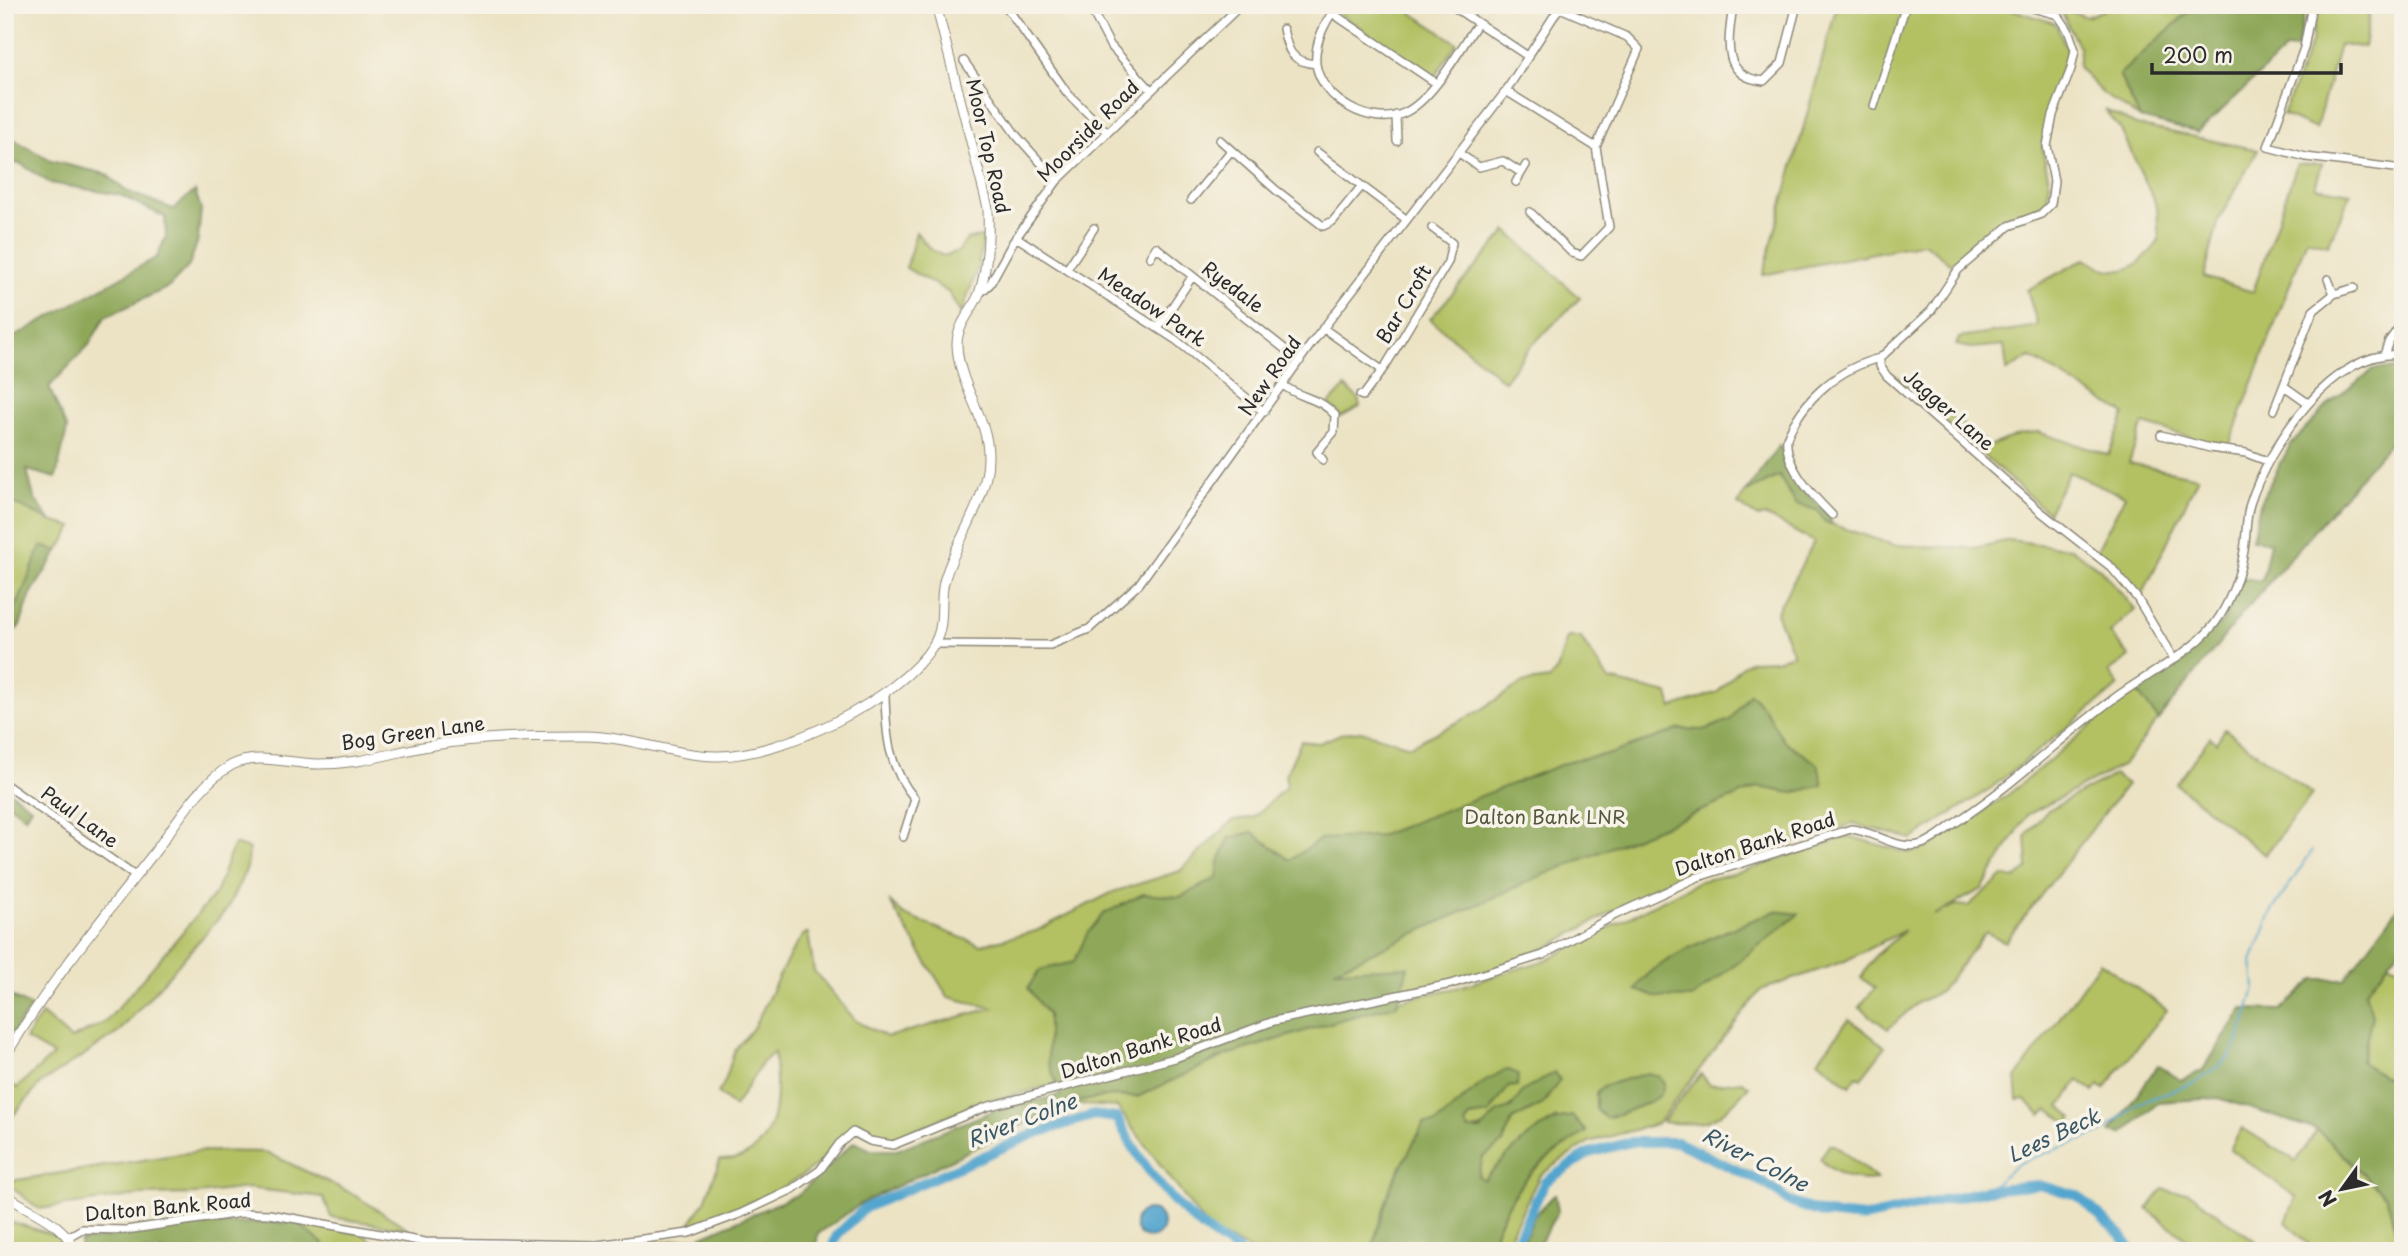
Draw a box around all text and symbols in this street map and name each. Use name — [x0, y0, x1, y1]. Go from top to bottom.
scale bar — [2152, 32, 2342, 76]
text: 200 m — [2163, 38, 2233, 70]
street label: Moorside Road — [1030, 73, 1145, 188]
street label: Moor Top Road — [960, 75, 1018, 216]
street label: Ryedale — [1197, 254, 1271, 319]
street label: Bar Croft — [1369, 258, 1438, 348]
street label: Meadow Park — [1093, 260, 1213, 353]
street label: New Road — [1231, 330, 1307, 421]
street label: Jagger Lane — [1898, 362, 2001, 457]
street label: Bog Green Lane — [339, 708, 486, 756]
street label: Paul Lane — [36, 778, 125, 854]
park label: Dalton Bank LNR — [1464, 802, 1626, 830]
street label: Dalton Bank Road — [1671, 804, 1838, 882]
street label: Dalton Bank Road — [1057, 1009, 1225, 1085]
water label: River Colne — [962, 1083, 1082, 1155]
water label: Lees Beck — [2002, 1098, 2106, 1170]
water label: River Colne — [1697, 1118, 1816, 1199]
north arrow — [2306, 1154, 2376, 1224]
street label: Dalton Bank Road — [84, 1185, 252, 1227]
text: N — [2311, 1185, 2343, 1213]

